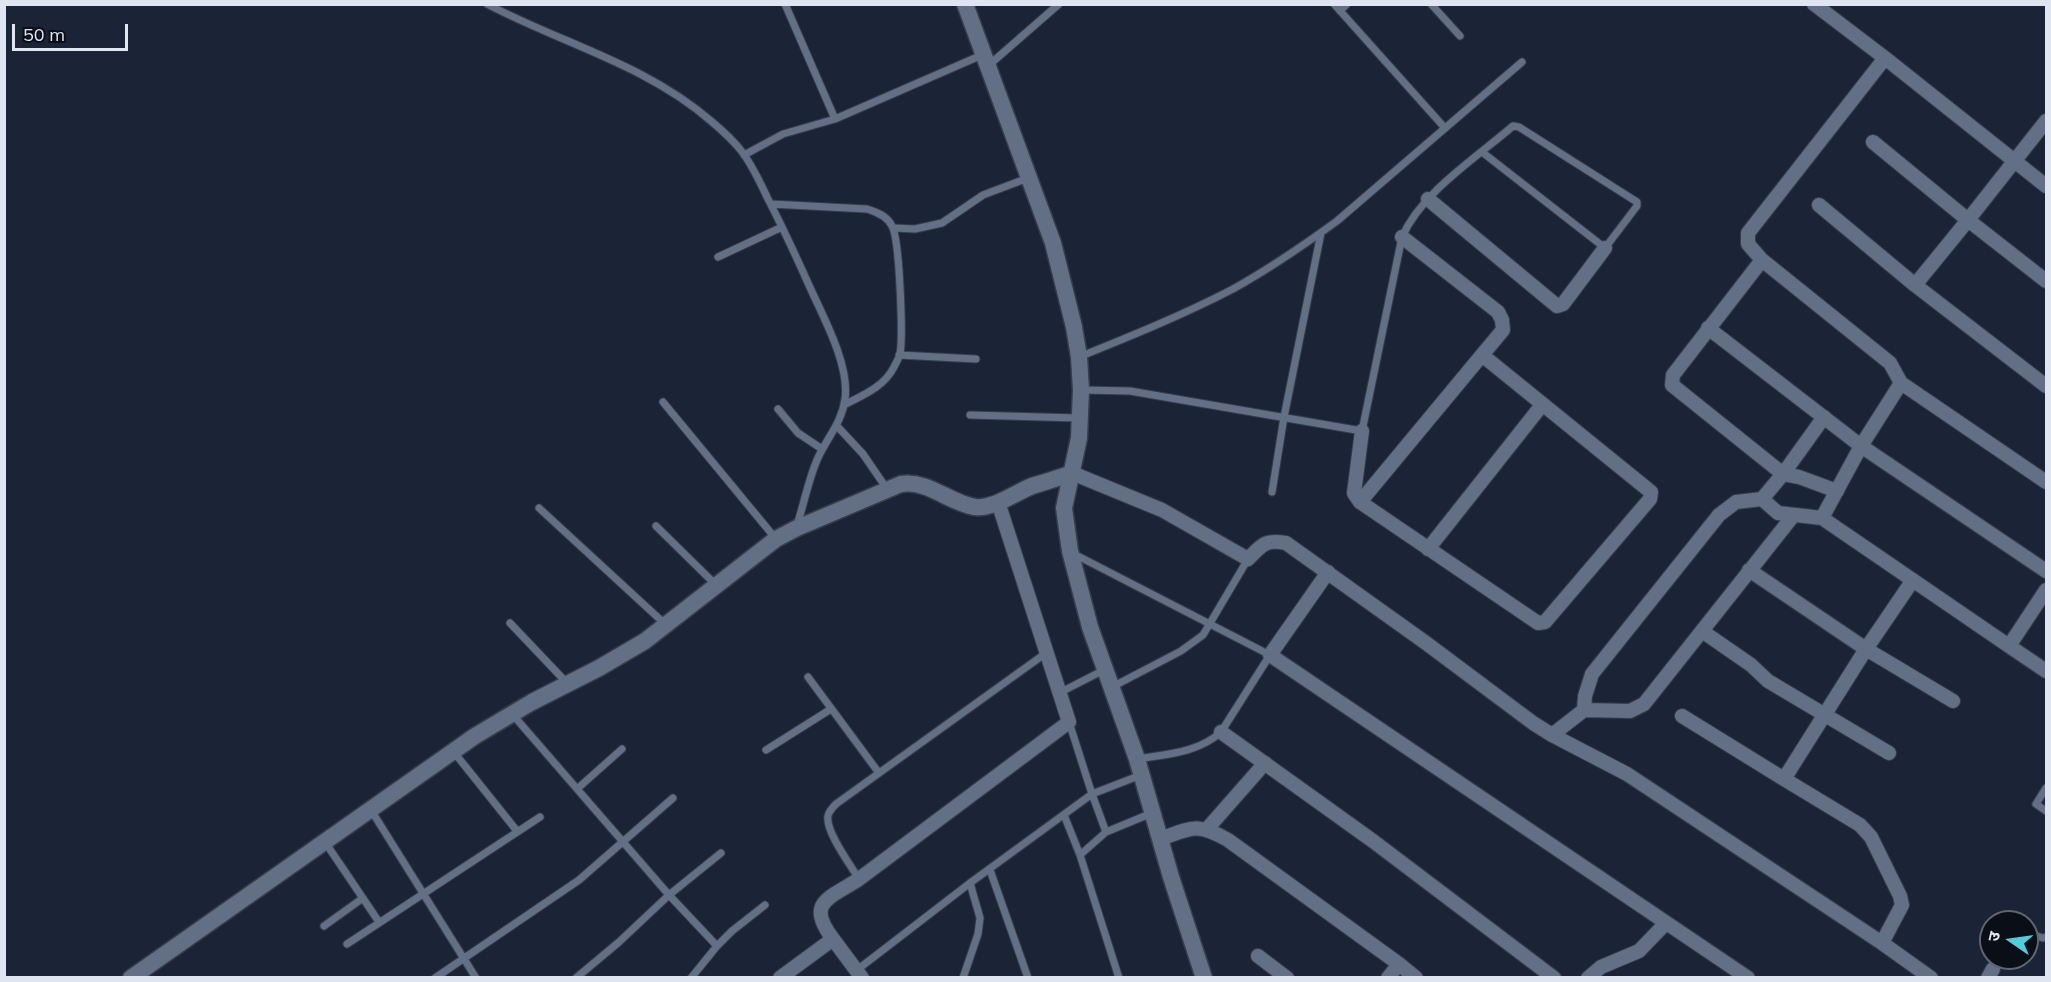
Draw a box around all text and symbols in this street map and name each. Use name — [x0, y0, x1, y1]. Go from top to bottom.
scale bar — [15, 12, 130, 50]
text: 50 m — [23, 23, 65, 46]
north arrow — [1979, 910, 2039, 970]
text: उ — [1983, 930, 2004, 943]

